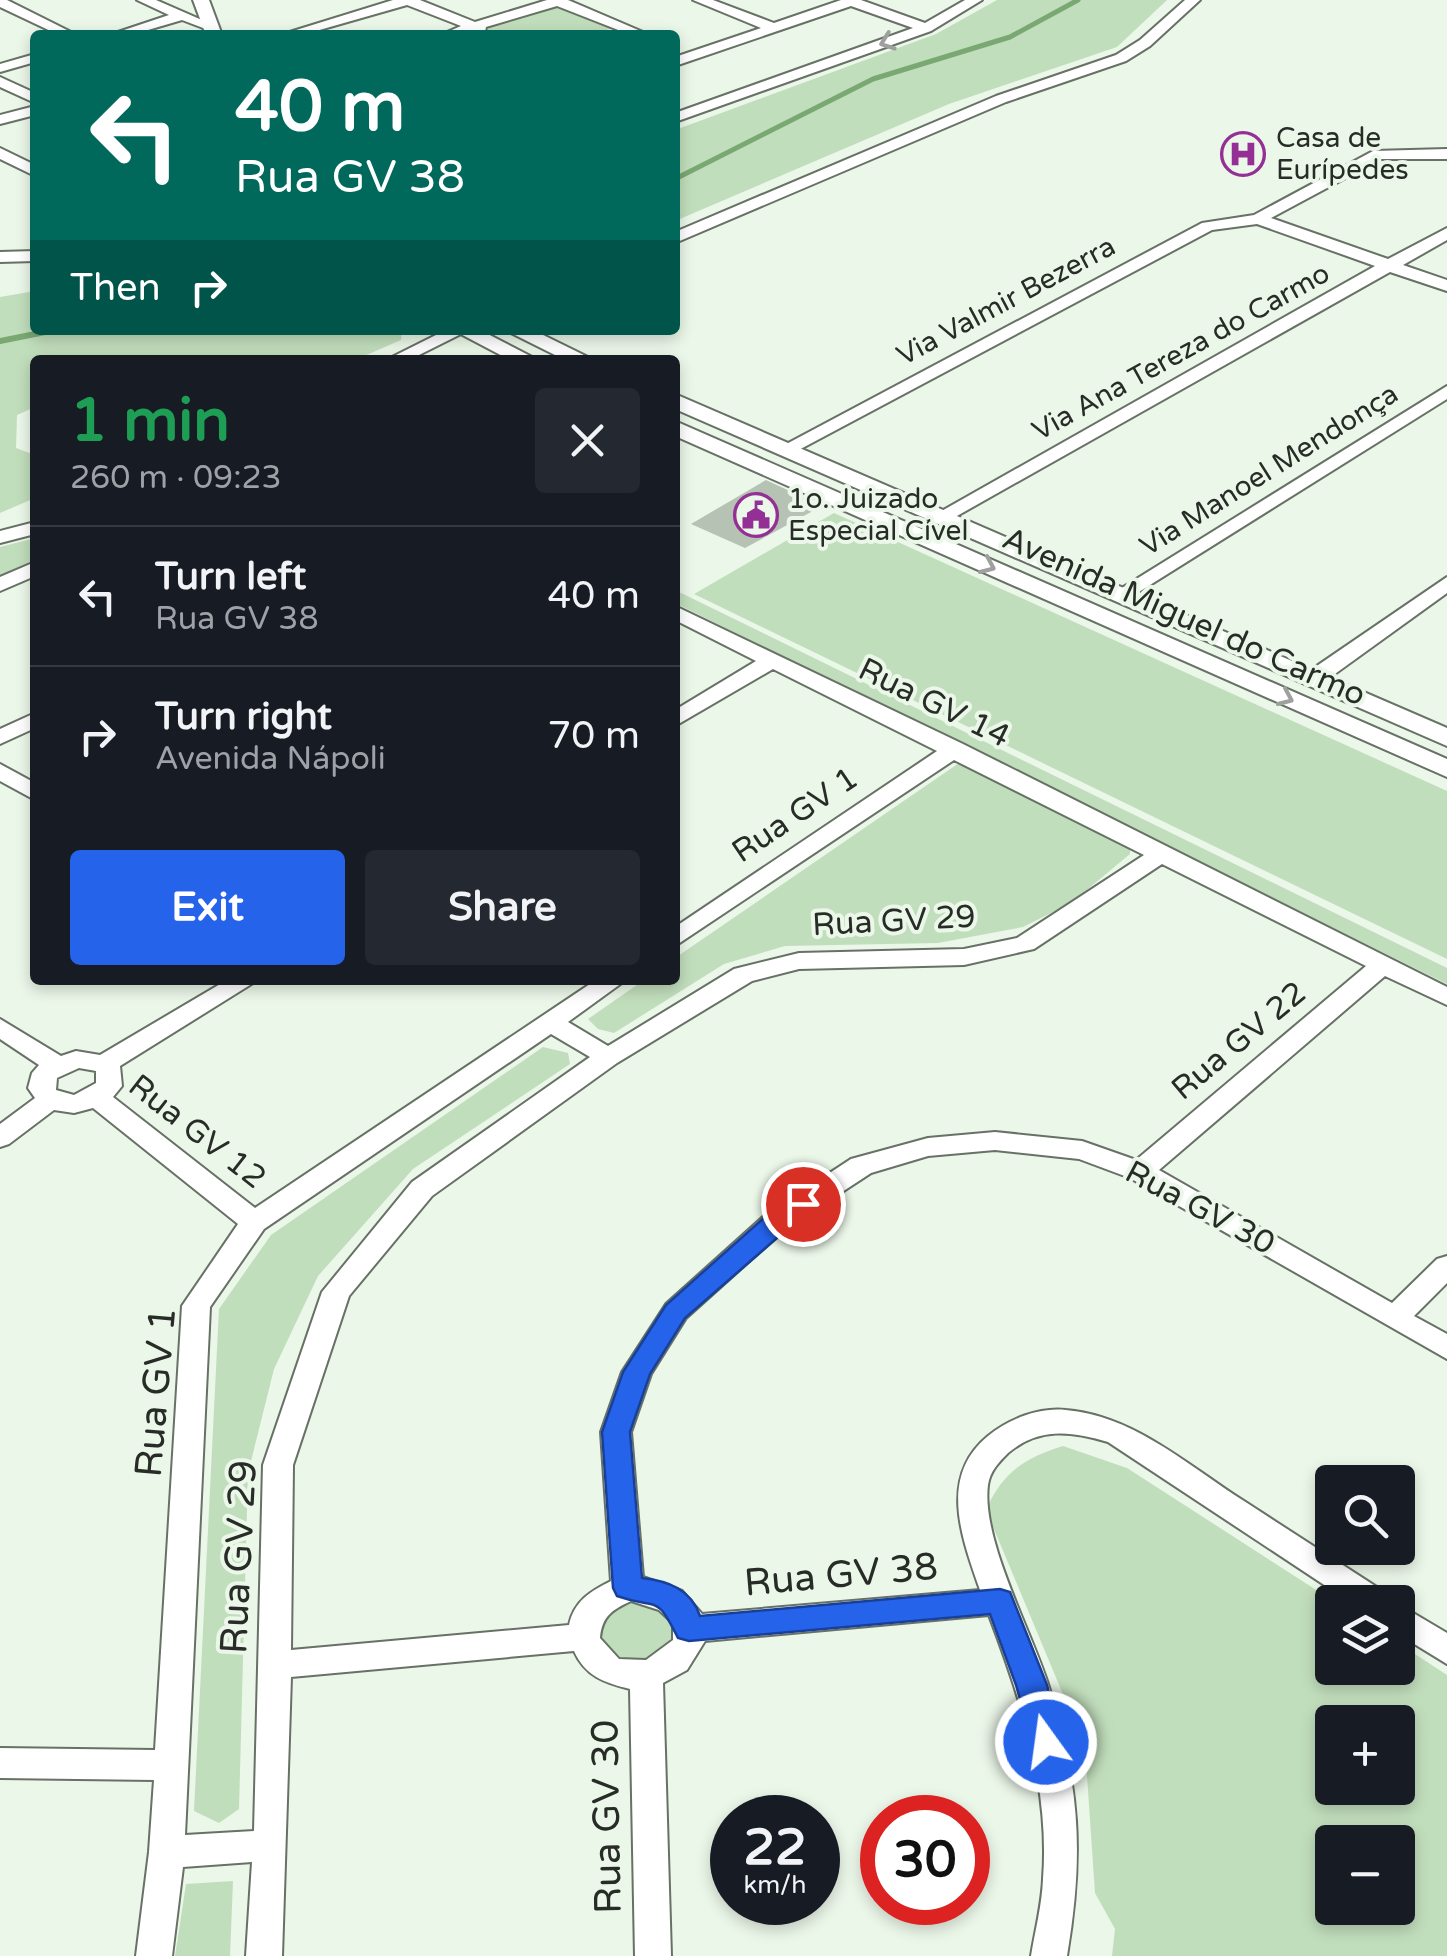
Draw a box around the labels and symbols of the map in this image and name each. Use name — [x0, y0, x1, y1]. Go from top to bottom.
one-way arrow — [879, 30, 897, 50]
place label: Casa de Eurípedes — [1276, 121, 1409, 187]
hospital icon: Casa de Eurípedes — [1220, 131, 1266, 177]
street label: Via Valmir Bezerra — [891, 229, 1121, 373]
street label: Via Ana Tereza do Carmo — [1026, 256, 1336, 448]
street label: Via Manoel Mendonça — [1134, 377, 1404, 563]
place label: 1o. Juizado Especial Cível — [788, 482, 968, 548]
public building icon: 1o. Juizado Especial Cível — [733, 492, 779, 538]
street label: Avenida Miguel do Carmo — [997, 520, 1371, 714]
one-way arrow — [978, 554, 996, 574]
street label: Rua GV 14 — [852, 650, 1016, 756]
one-way arrow — [1276, 686, 1294, 706]
street label: Rua GV 1 — [725, 759, 865, 871]
street label: Rua GV 29 — [811, 898, 977, 944]
street label: Rua GV 22 — [1164, 974, 1314, 1108]
street label: Rua GV 12 — [121, 1067, 273, 1197]
street label: Rua GV 30 — [1119, 1153, 1281, 1263]
pin — [761, 1162, 846, 1247]
street label: Rua GV 1 — [126, 1305, 186, 1479]
street label: Rua GV 29 — [211, 1459, 267, 1655]
street label: Rua GV 38 — [742, 1544, 940, 1606]
position arrow — [994, 1690, 1098, 1794]
street label: Rua GV 30 — [582, 1720, 632, 1914]
speed limit sign: 30 — [860, 1795, 990, 1925]

